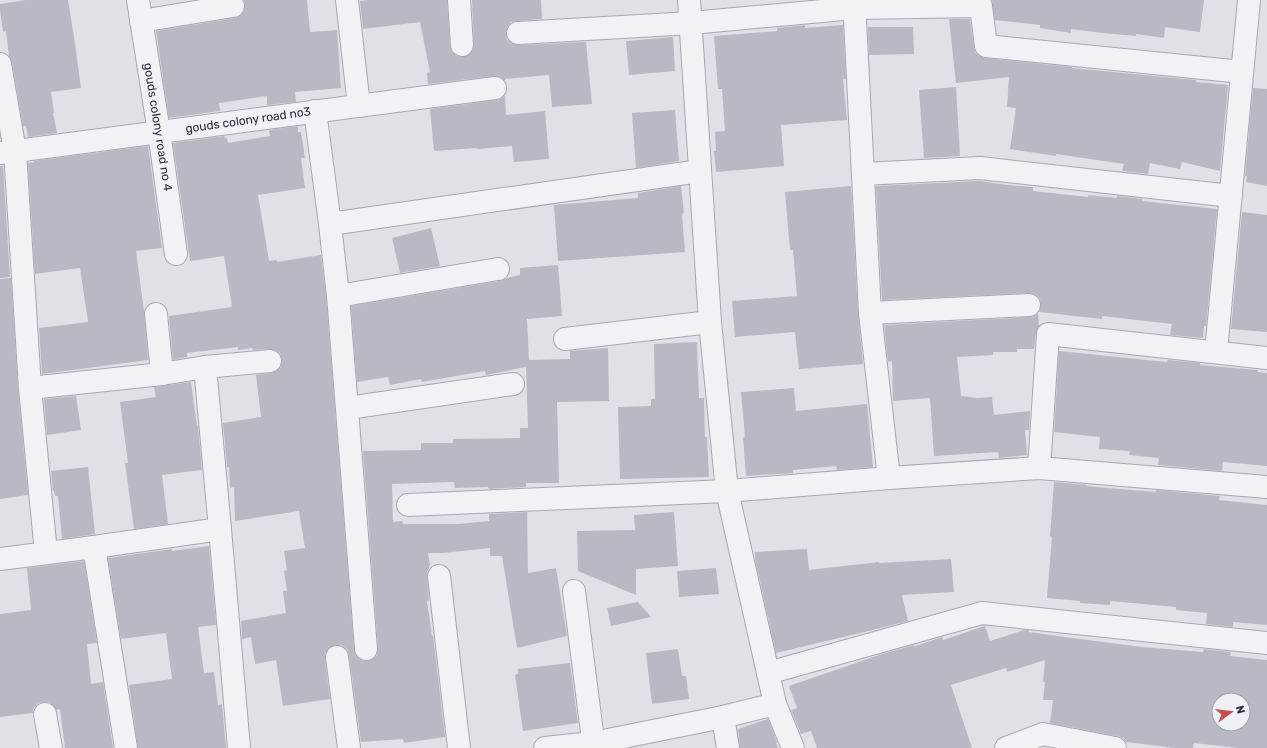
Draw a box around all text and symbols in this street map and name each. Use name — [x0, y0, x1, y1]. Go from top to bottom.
street label: gouds colony road no 4 — [141, 62, 175, 193]
street label: gouds colony road no3 — [184, 104, 312, 136]
north arrow — [1211, 692, 1251, 732]
text: N — [1233, 704, 1248, 715]

